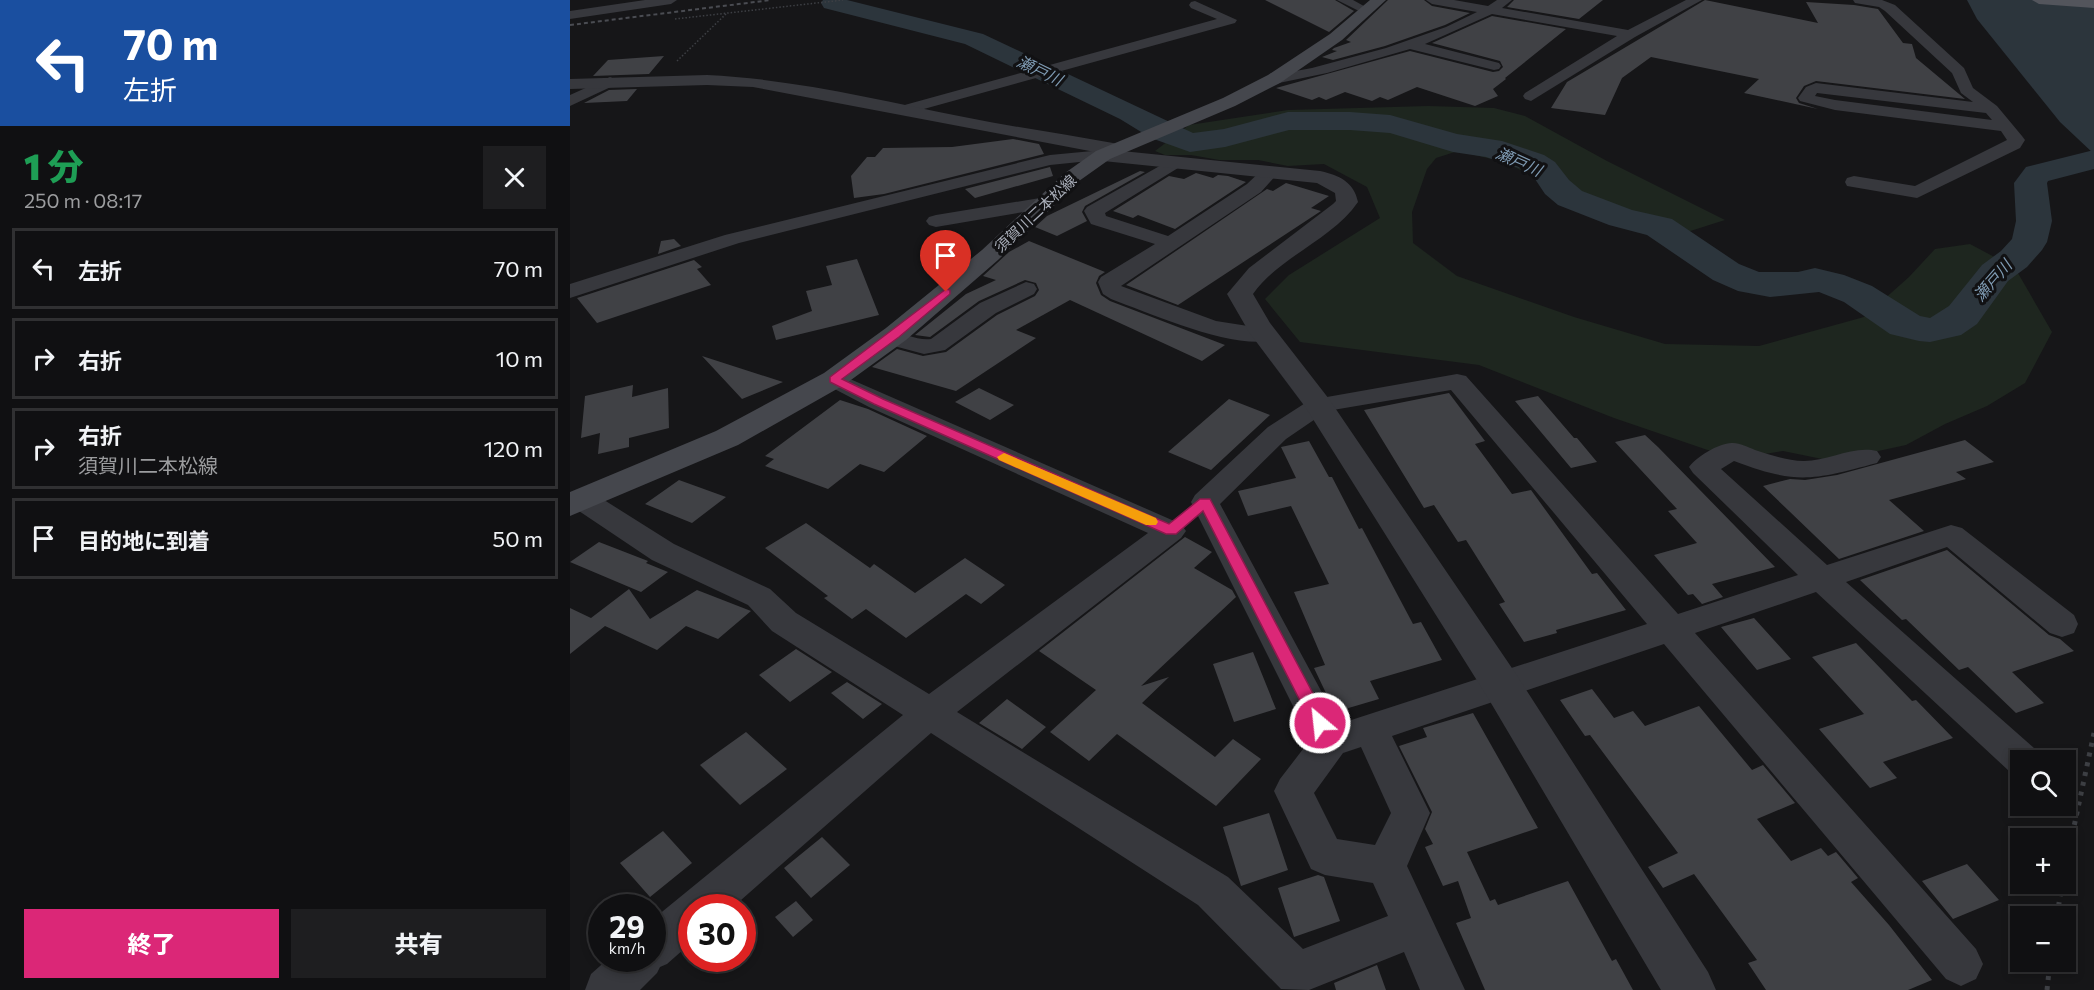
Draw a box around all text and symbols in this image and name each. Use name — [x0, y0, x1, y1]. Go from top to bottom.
text: 70 m — [123, 17, 218, 69]
icon: left — [24, 24, 102, 102]
water label: 瀬戸川 — [1014, 51, 1068, 90]
text: 左折 — [123, 73, 177, 106]
text: 1 分 — [24, 143, 84, 187]
water label: 瀬戸川 — [1493, 143, 1547, 180]
button: close — [483, 146, 546, 209]
street label: 須賀川二本松線 — [990, 171, 1080, 255]
text: 250 m · 08:17 — [24, 188, 142, 212]
pin — [920, 230, 971, 292]
icon: arrive — [929, 239, 962, 272]
icon: left — [27, 252, 60, 285]
water label: 瀬戸川 — [1969, 254, 2016, 304]
text: 70 m — [494, 255, 543, 282]
text: 左折 — [78, 257, 122, 284]
icon: right — [27, 342, 60, 375]
text: 10 m — [496, 345, 543, 372]
text: 右折 — [78, 347, 122, 374]
text: 右折 — [78, 422, 122, 449]
icon: right — [27, 432, 60, 465]
text: 120 m — [484, 435, 543, 462]
text: 須賀川二本松線 — [78, 453, 218, 477]
icon: arrive — [27, 522, 60, 555]
text: 50 m — [493, 525, 543, 552]
text: 目的地に到着 — [78, 527, 210, 554]
position arrow — [1288, 691, 1352, 755]
map controls — [2010, 750, 2076, 972]
button: search — [2010, 750, 2076, 816]
button: + — [2010, 828, 2076, 894]
speed limit sign: 30 — [678, 894, 756, 972]
button: − — [2010, 906, 2076, 972]
text: 29 — [609, 907, 645, 944]
button: 終了 — [24, 909, 279, 978]
button: 共有 — [291, 909, 546, 978]
text: km/h — [609, 939, 645, 957]

